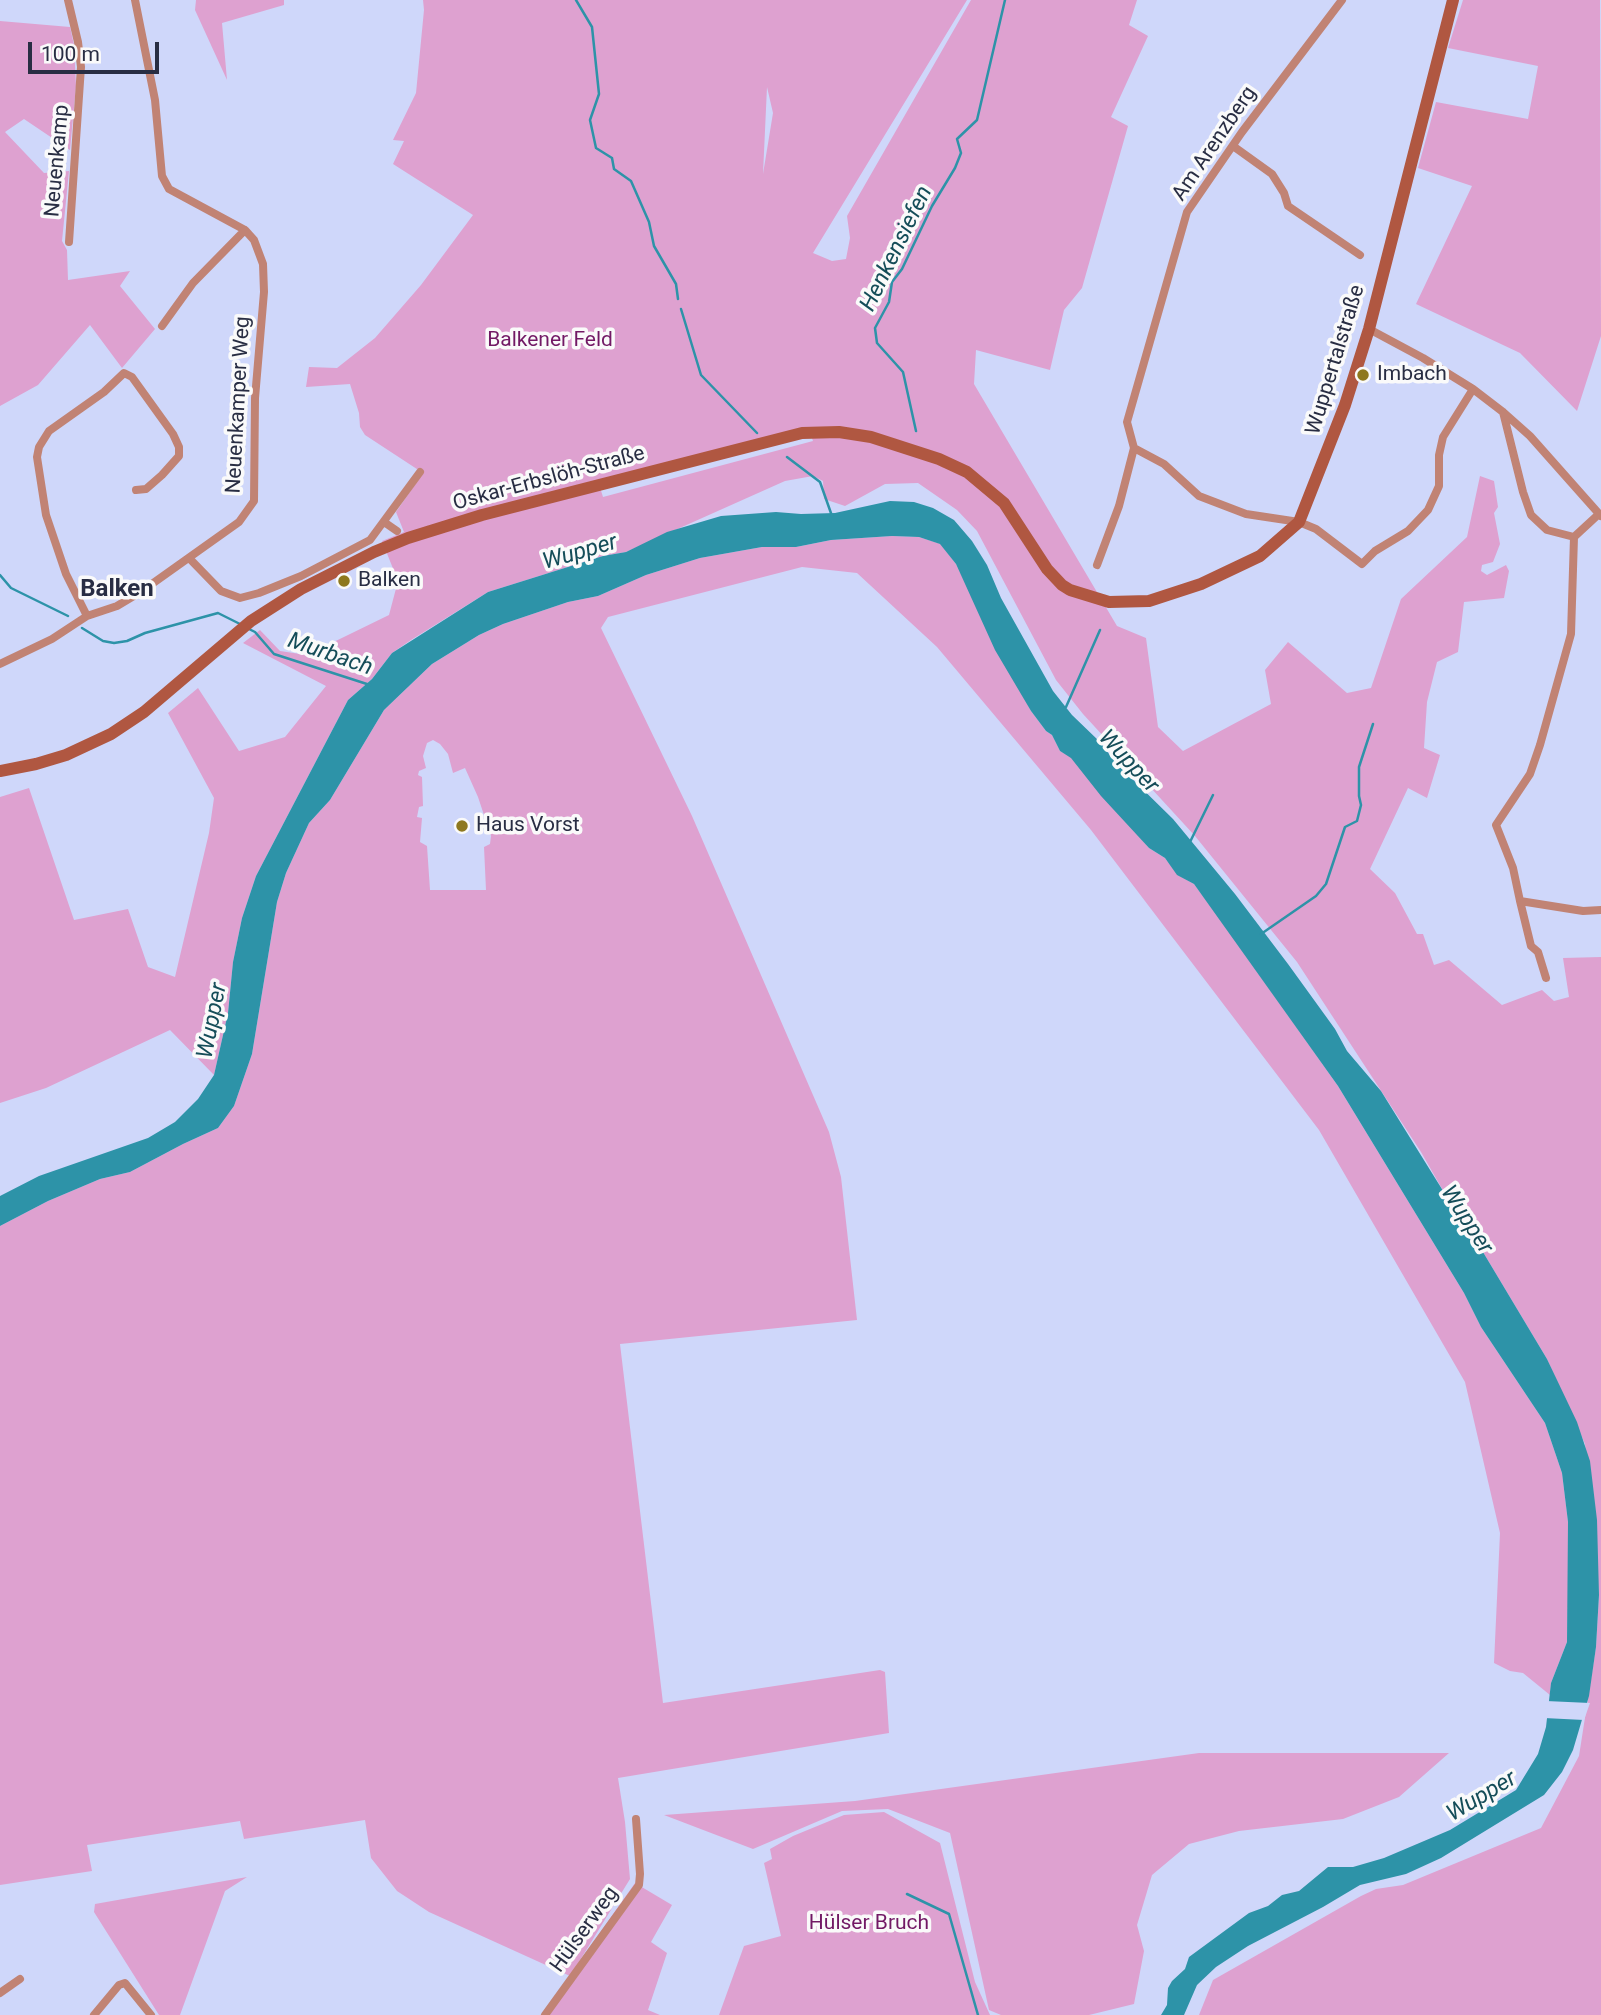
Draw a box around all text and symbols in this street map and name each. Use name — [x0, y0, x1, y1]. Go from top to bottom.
scale bar — [32, 28, 163, 72]
text: 100 m — [41, 42, 100, 66]
street label: Am Arenzberg — [1167, 82, 1263, 206]
street label: Neuenkamp — [41, 104, 75, 218]
water label: Henkensiefen — [855, 182, 939, 316]
street label: Wuppertalstraße — [1301, 282, 1371, 438]
street label: Neuenkamper Weg — [222, 316, 256, 494]
park label: Balkener Feld — [487, 328, 613, 354]
place label: Imbach — [1377, 362, 1447, 388]
marker: Imbach — [1355, 367, 1371, 383]
street label: Oskar-Erbslöh-Straße — [450, 441, 648, 517]
water label: Wupper — [540, 529, 620, 577]
place label: Balken — [358, 568, 421, 594]
marker: Balken — [336, 573, 352, 589]
district label: Balken — [80, 576, 154, 604]
water label: Murbach — [284, 628, 376, 682]
water label: Wupper — [1092, 725, 1164, 799]
place label: Haus Vorst — [476, 813, 580, 839]
marker: Haus Vorst — [454, 818, 470, 834]
water label: Wupper — [192, 981, 234, 1061]
water label: Wupper — [1434, 1180, 1498, 1260]
water label: Wupper — [1442, 1766, 1522, 1828]
street label: Hülserweg — [546, 1882, 624, 1978]
park label: Hülser Bruch — [809, 1911, 929, 1937]

